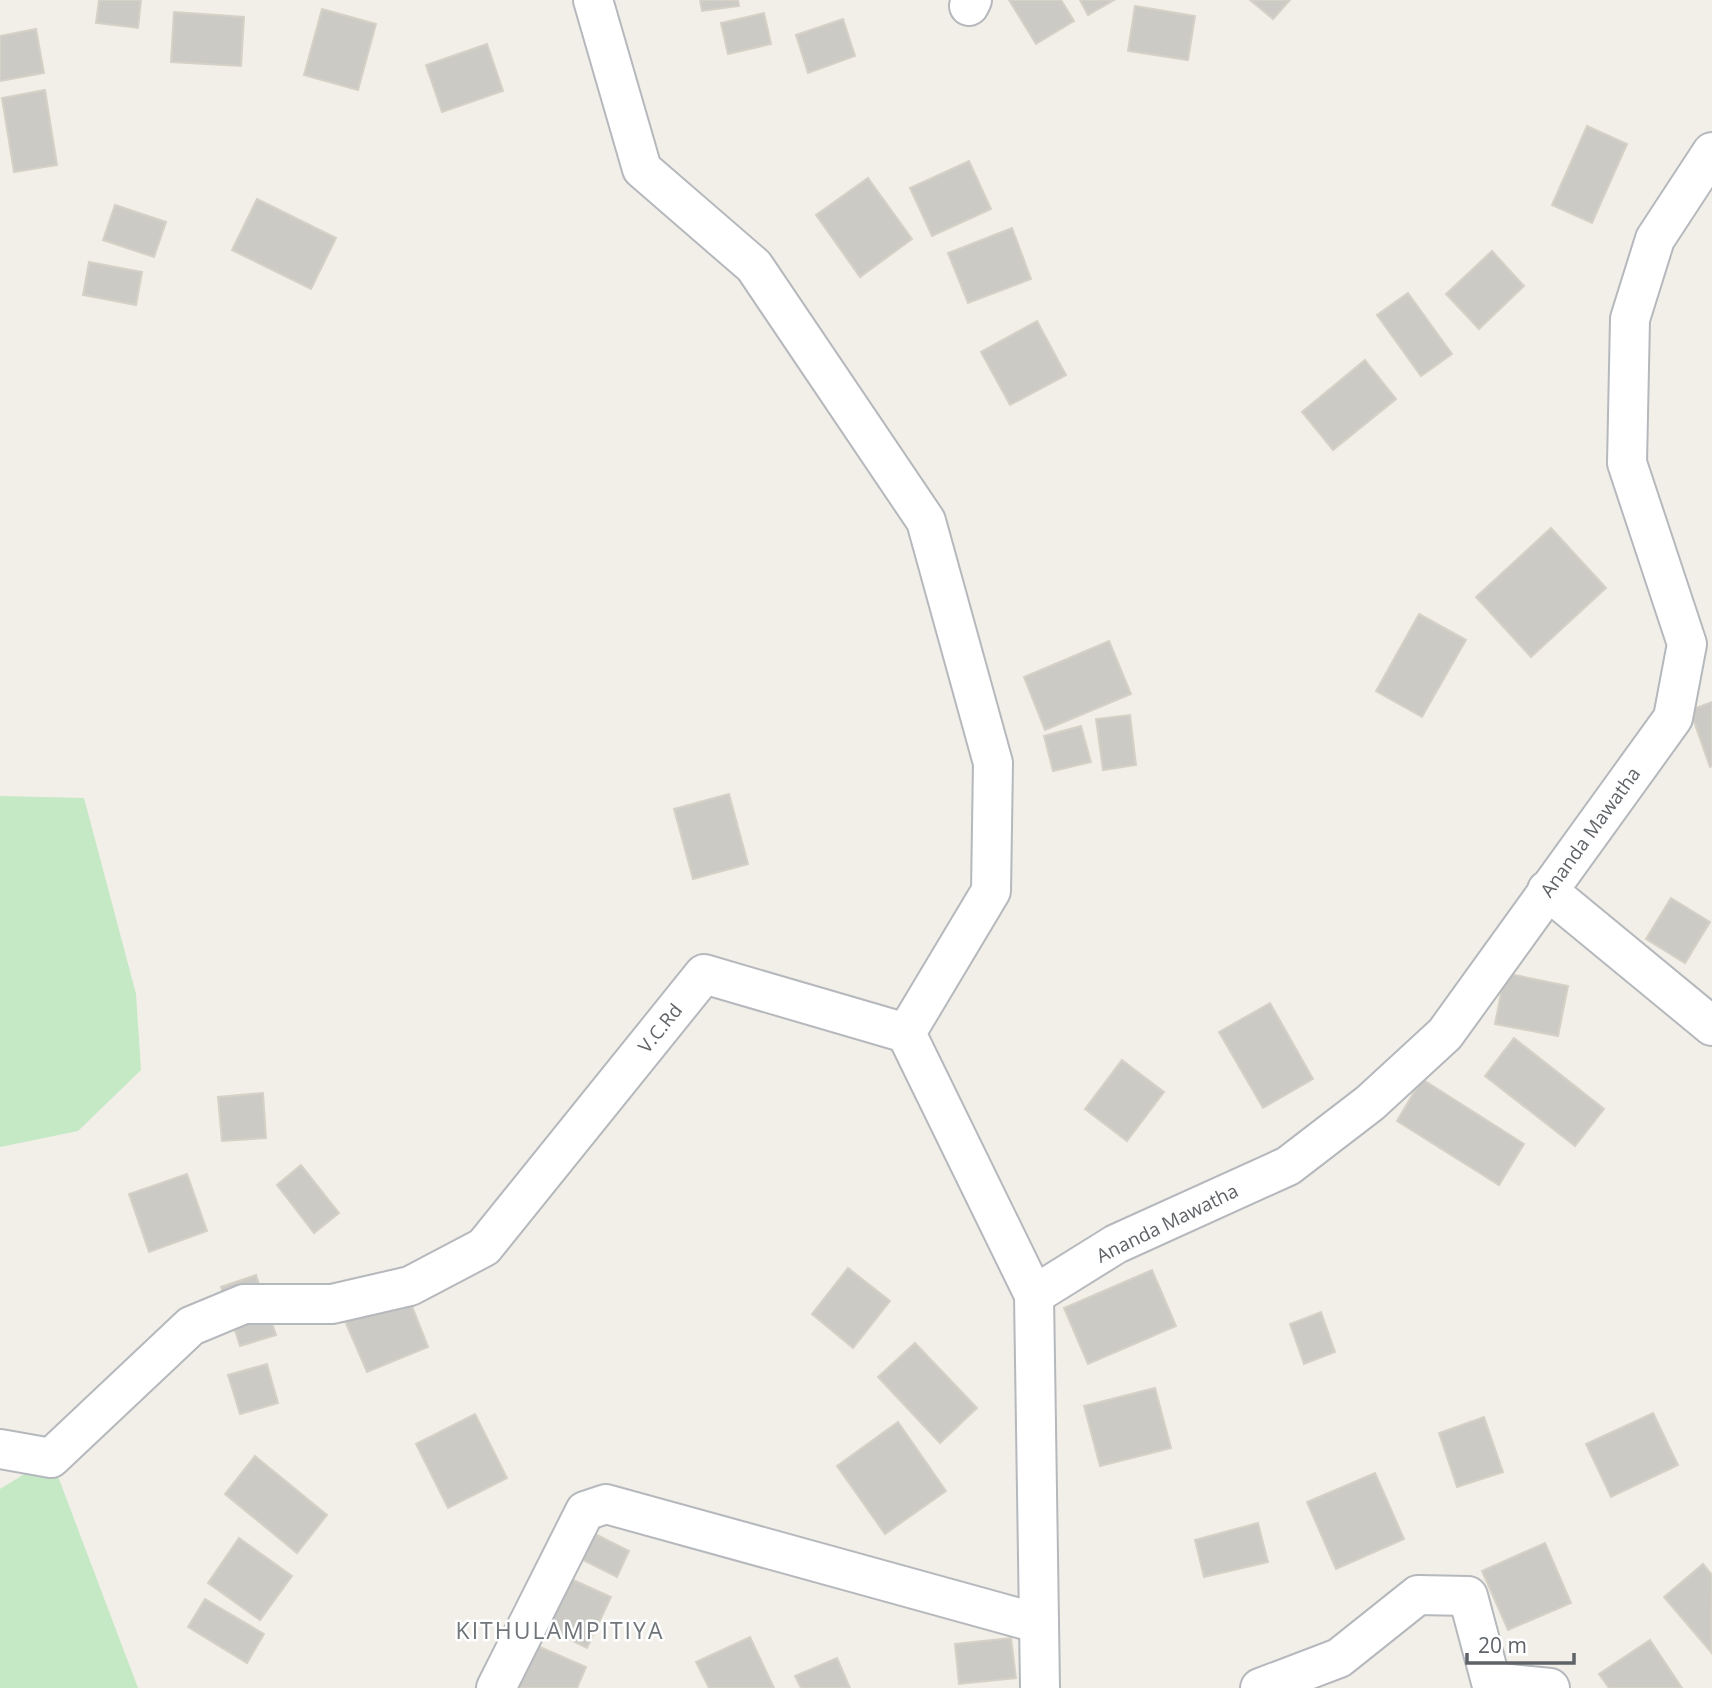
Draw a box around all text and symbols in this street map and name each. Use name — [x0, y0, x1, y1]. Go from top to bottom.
street label: Ananda Mawatha — [1534, 762, 1646, 902]
street label: V.C.Rd — [632, 998, 688, 1058]
street label: Ananda Mawatha — [1092, 1177, 1242, 1269]
district label: KITHULAMPITIYA — [456, 1614, 664, 1646]
scale bar — [1467, 1622, 1574, 1666]
text: 20 m — [1478, 1631, 1527, 1659]

